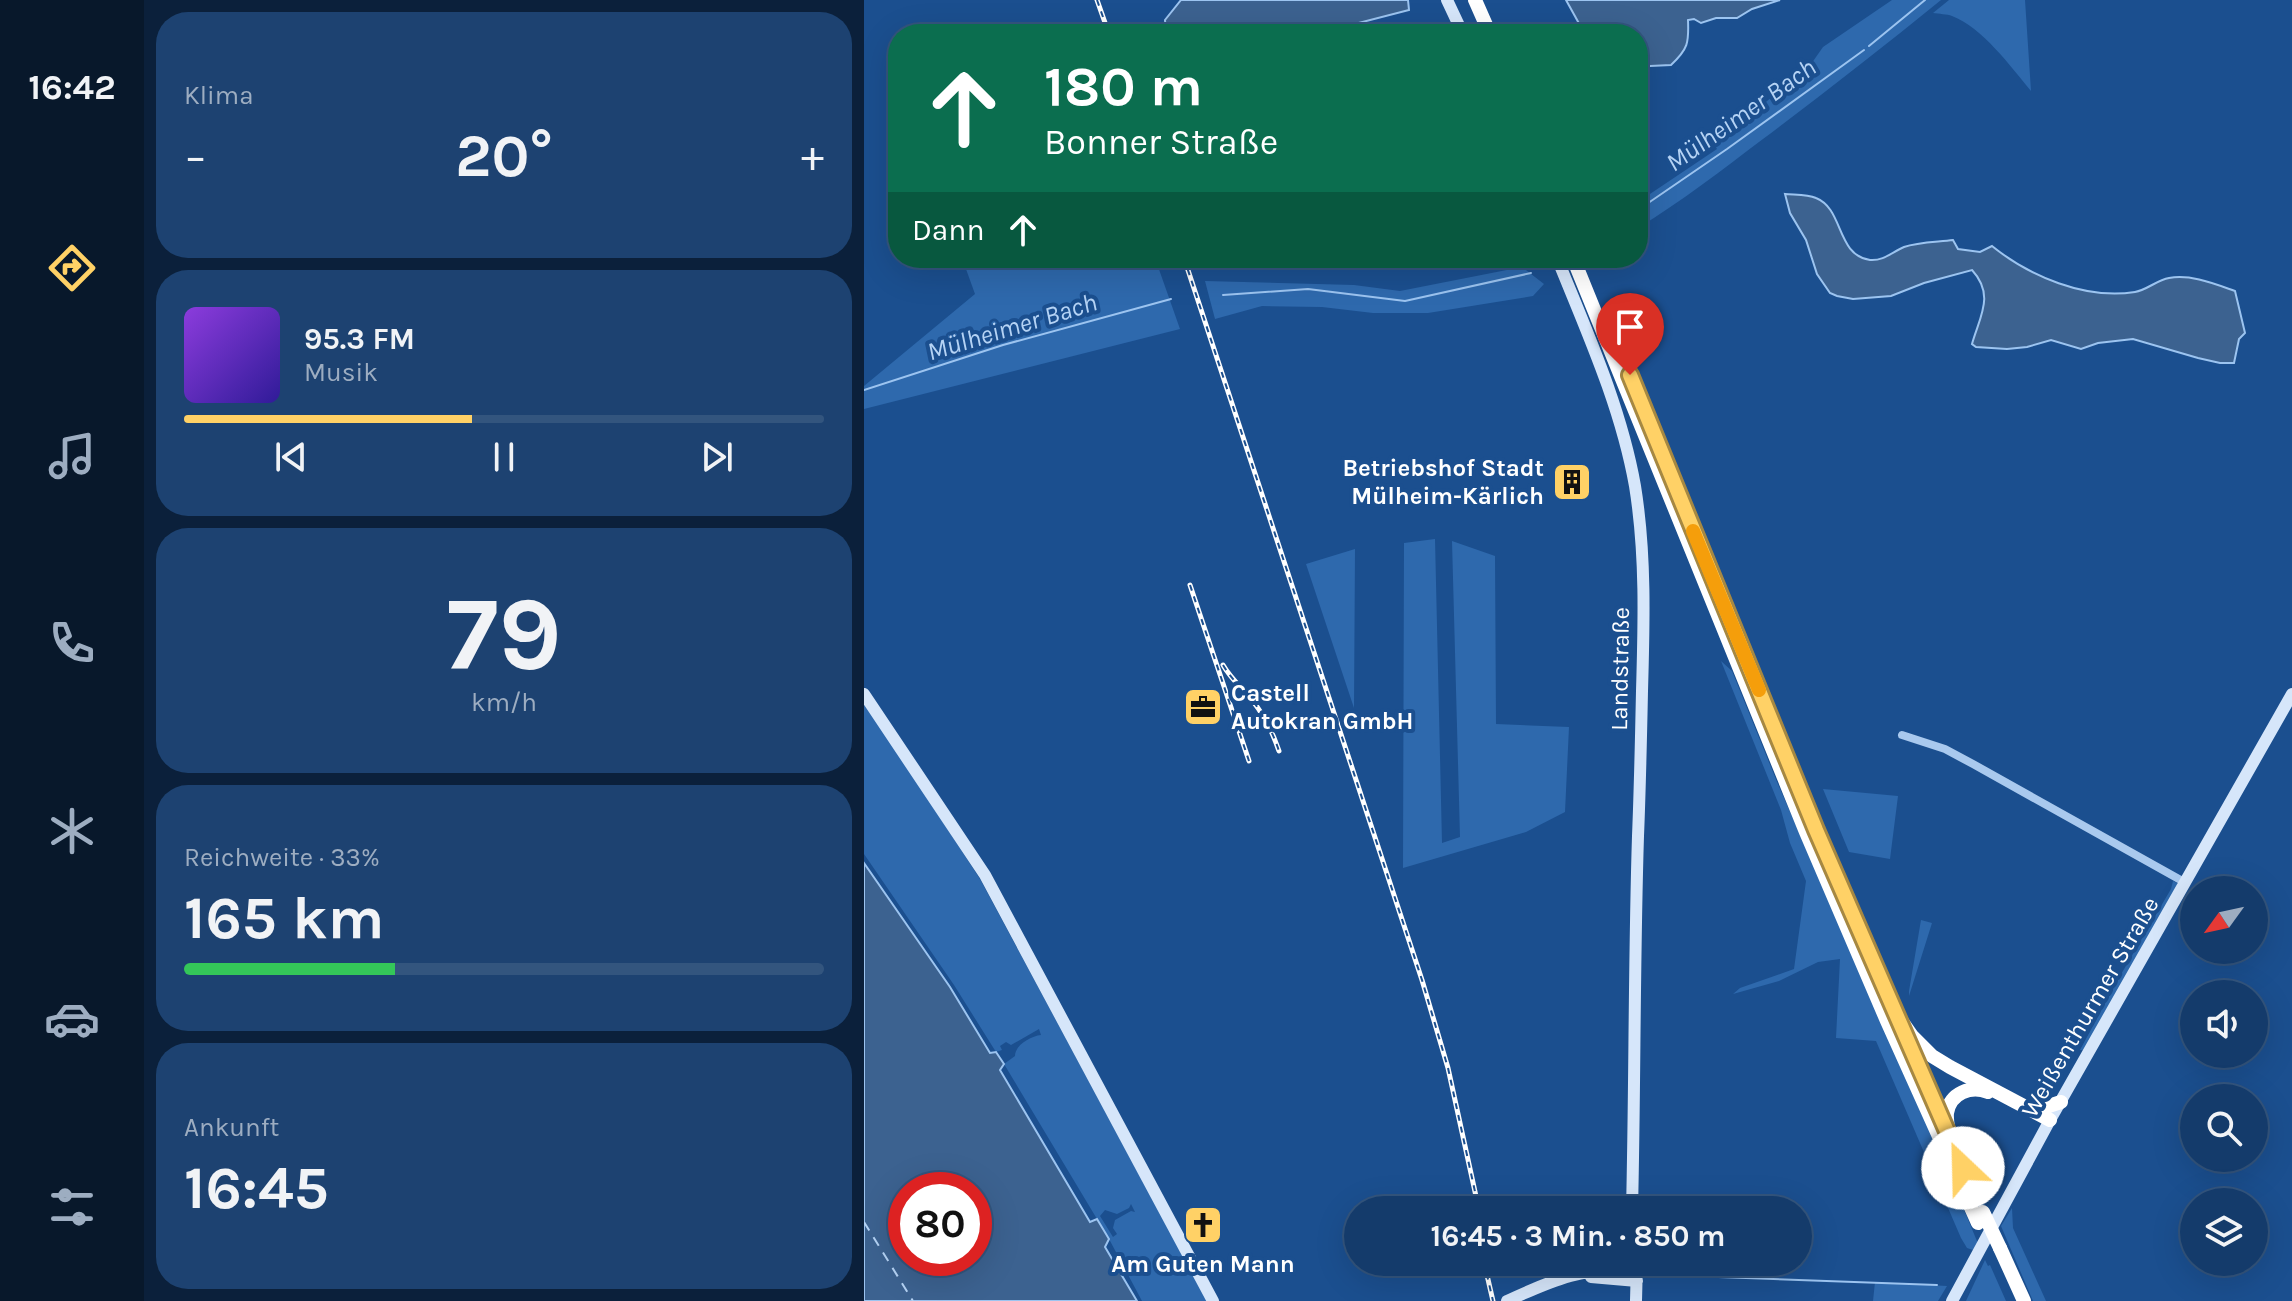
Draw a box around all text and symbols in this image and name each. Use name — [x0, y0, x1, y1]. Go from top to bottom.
water label: Mülheimer Bach — [1660, 52, 1822, 178]
text: 180 m — [1044, 54, 1203, 119]
icon: ahead — [912, 56, 1016, 160]
text: 16:42 — [28, 66, 116, 108]
text: Klima — [184, 80, 253, 111]
text: 20° — [455, 121, 553, 191]
text: Bonner Straße — [1044, 121, 1278, 163]
text: − — [184, 131, 207, 182]
text: + — [801, 131, 824, 182]
icon: ahead — [1001, 208, 1045, 252]
text: Dann — [912, 212, 985, 248]
icon: directions — [44, 240, 100, 296]
water label: Mülheimer Bach — [923, 286, 1101, 368]
pin — [1596, 293, 1664, 375]
icon: arrive — [1608, 305, 1652, 349]
text: 95.3 FM — [304, 321, 415, 357]
text: Musik — [304, 357, 378, 388]
icon: music — [44, 428, 100, 484]
icon: previous — [269, 435, 313, 479]
icon: pause — [482, 435, 526, 479]
icon: next — [695, 435, 739, 479]
place label: Betriebshof Stadt Mülheim-Kärlich — [1342, 454, 1544, 510]
building icon: Betriebshof Stadt Mülheim-Kärlich — [1551, 461, 1593, 503]
text: 79 — [446, 574, 562, 695]
street label: Landstraße — [1605, 607, 1635, 731]
icon: phone — [44, 615, 100, 671]
place label: Castell Autokran GmbH — [1231, 679, 1414, 735]
office icon: Castell Autokran GmbH — [1182, 686, 1224, 728]
text: km/h — [471, 687, 537, 718]
icon: climate — [44, 803, 100, 859]
text: Reichweite · 33% — [184, 842, 380, 873]
north arrow — [2180, 876, 2268, 964]
map controls — [2180, 876, 2268, 1276]
text: 165 km — [184, 883, 384, 953]
street label: Weißenthurmer Straße — [2015, 892, 2165, 1122]
button: sound — [2180, 980, 2268, 1068]
icon: car — [44, 991, 100, 1047]
button: search — [2180, 1084, 2268, 1172]
text: Ankunft — [184, 1112, 279, 1143]
position arrow — [1921, 1126, 2005, 1210]
text: 16:45 — [184, 1153, 329, 1223]
speed limit sign: 80 — [888, 1172, 992, 1276]
icon: filters — [44, 1179, 100, 1235]
button: layers — [2180, 1188, 2268, 1276]
church icon: Am Guten Mann — [1182, 1204, 1224, 1246]
text: 16:45 · 3 Min. · 850 m — [1431, 1218, 1725, 1254]
place label: Am Guten Mann — [1111, 1250, 1295, 1278]

